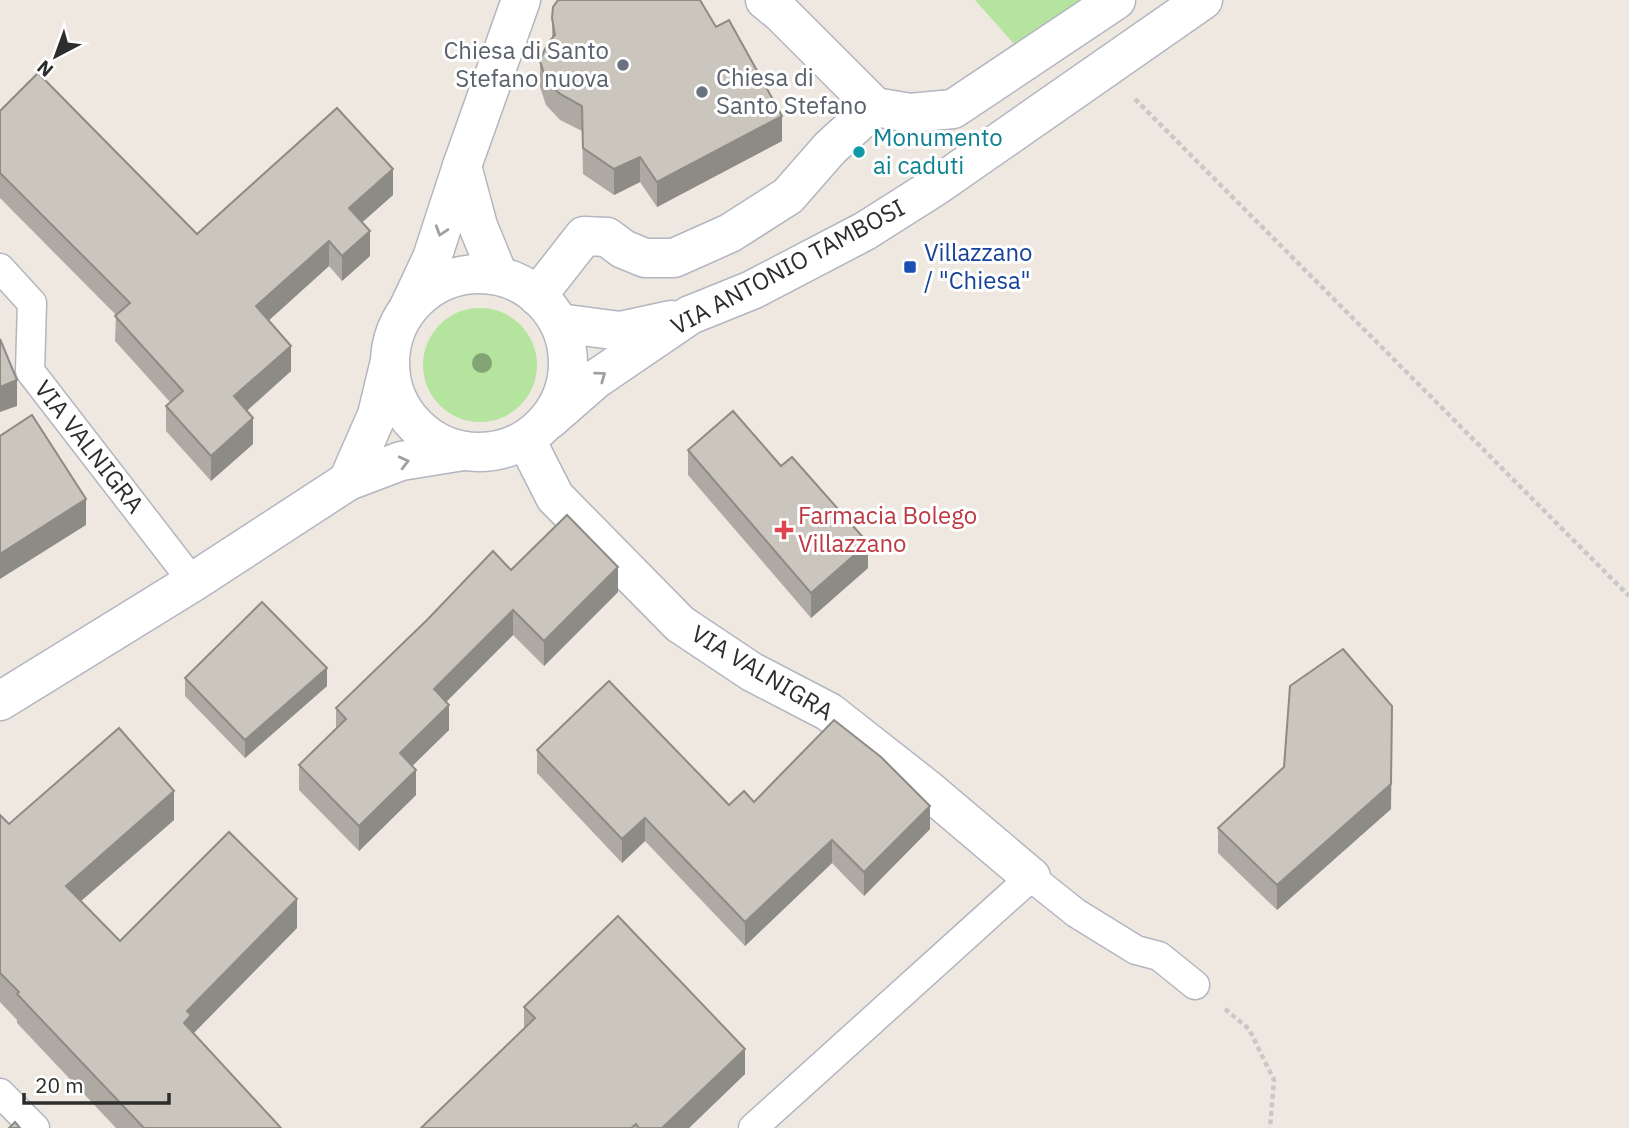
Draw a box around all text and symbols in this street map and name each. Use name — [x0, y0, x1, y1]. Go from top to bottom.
north arrow — [21, 21, 91, 91]
place label: Chiesa di Santo Stefano nuova — [443, 34, 609, 94]
text: N — [32, 55, 58, 82]
marker: Chiesa di Santo Stefano nuova — [615, 57, 631, 73]
place label: Chiesa di Santo Stefano — [716, 61, 867, 121]
marker: Chiesa di Santo Stefano — [694, 84, 710, 100]
place label: Monumento ai caduti — [873, 121, 1003, 181]
marker: Monumento ai caduti — [851, 144, 867, 160]
street label: VIA ANTONIO TAMBOSI — [665, 191, 910, 341]
one-way arrow — [435, 224, 449, 236]
place label: Villazzano / "Chiesa" — [924, 236, 1033, 296]
marker: Villazzano / "Chiesa" — [902, 259, 918, 275]
one-way arrow — [593, 372, 606, 384]
street label: VIA VALNIGRA — [28, 373, 152, 519]
one-way arrow — [398, 456, 410, 470]
place label: Farmacia Bolego Villazzano — [798, 499, 977, 559]
marker: Farmacia Bolego Villazzano — [776, 522, 792, 538]
street label: VIA VALNIGRA — [686, 617, 839, 727]
scale bar — [24, 1062, 170, 1106]
text: 20 m — [35, 1071, 84, 1099]

